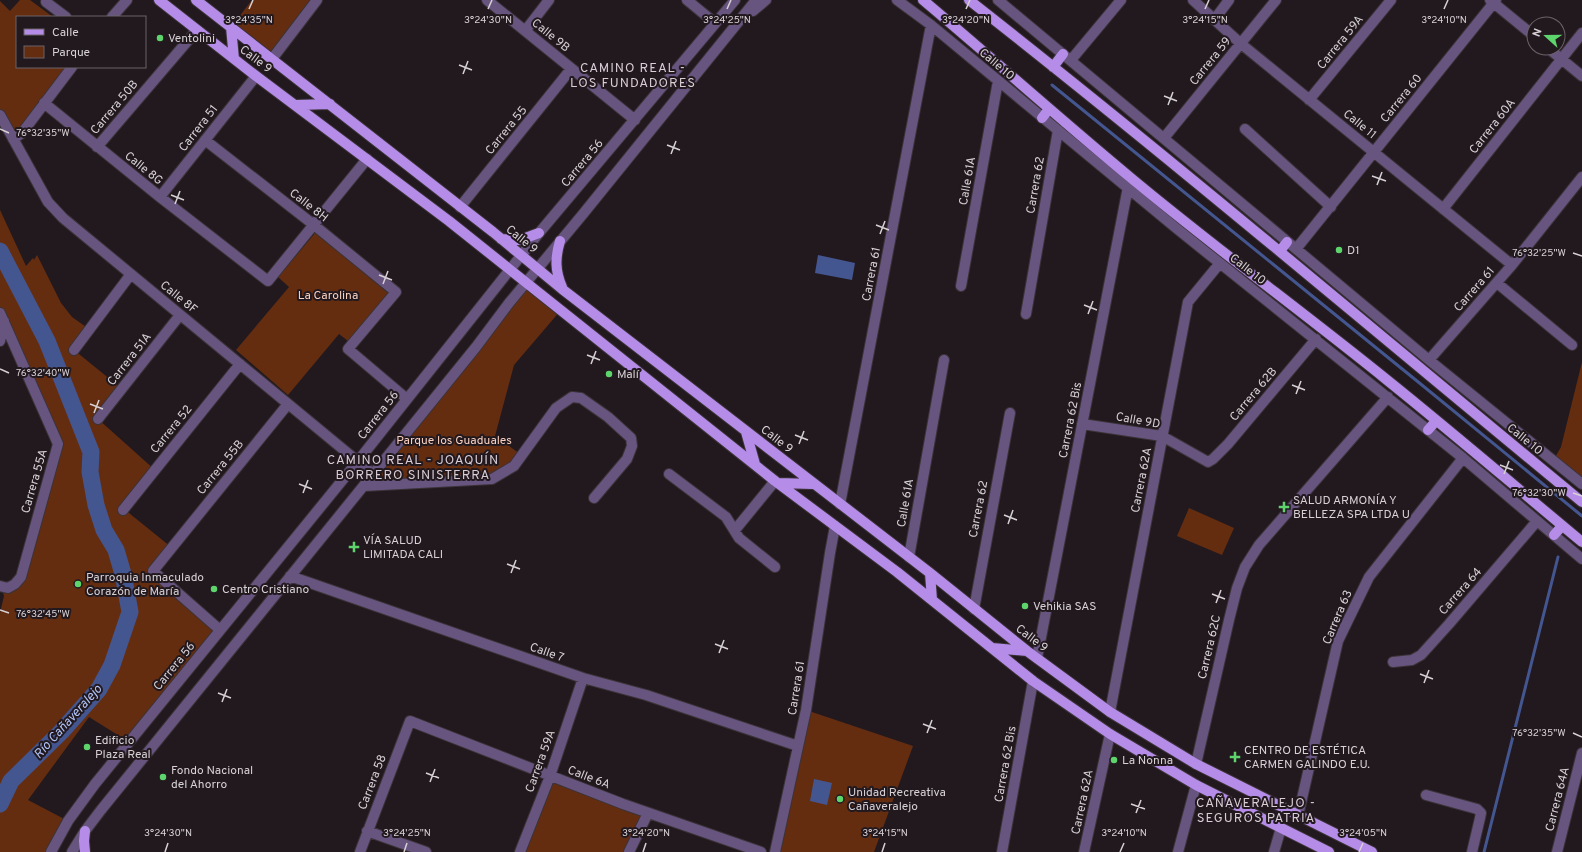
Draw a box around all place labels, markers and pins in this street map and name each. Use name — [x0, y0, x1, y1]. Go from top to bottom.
place label: Ventolini — [168, 31, 215, 47]
marker: Ventolini — [155, 33, 165, 43]
place label: D1 — [1347, 243, 1360, 259]
marker: D1 — [1334, 245, 1344, 255]
place label: Malí — [617, 367, 640, 383]
marker: Malí — [604, 369, 614, 379]
place label: SALUD ARMONÍA Y BELLEZA SPA LTDA U — [1293, 493, 1410, 523]
marker: SALUD ARMONÍA Y BELLEZA SPA LTDA U — [1278, 501, 1290, 513]
place label: VÍA SALUD LIMITADA CALI — [363, 533, 443, 563]
marker: VÍA SALUD LIMITADA CALI — [348, 541, 360, 553]
place label: Parroquia Inmaculado Corazón de María — [86, 570, 204, 600]
marker: Parroquia Inmaculado Corazón de María — [73, 579, 83, 589]
place label: Centro Cristiano — [222, 582, 310, 598]
marker: Centro Cristiano — [209, 584, 219, 594]
place label: Vehikia SAS — [1033, 599, 1096, 615]
marker: Vehikia SAS — [1020, 601, 1030, 611]
place label: Edificio Plaza Real — [95, 733, 151, 763]
marker: Edificio Plaza Real — [82, 742, 92, 752]
place label: CENTRO DE ESTÉTICA CARMEN GALINDO E.U. — [1244, 743, 1370, 773]
marker: CENTRO DE ESTÉTICA CARMEN GALINDO E.U. — [1229, 751, 1241, 763]
place label: La Nonna — [1122, 753, 1173, 769]
marker: La Nonna — [1109, 755, 1119, 765]
place label: Fondo Nacional del Ahorro — [171, 763, 253, 793]
marker: Fondo Nacional del Ahorro — [158, 772, 168, 782]
place label: Unidad Recreativa Cañaveralejo — [848, 785, 946, 815]
marker: Unidad Recreativa Cañaveralejo — [835, 794, 845, 804]

